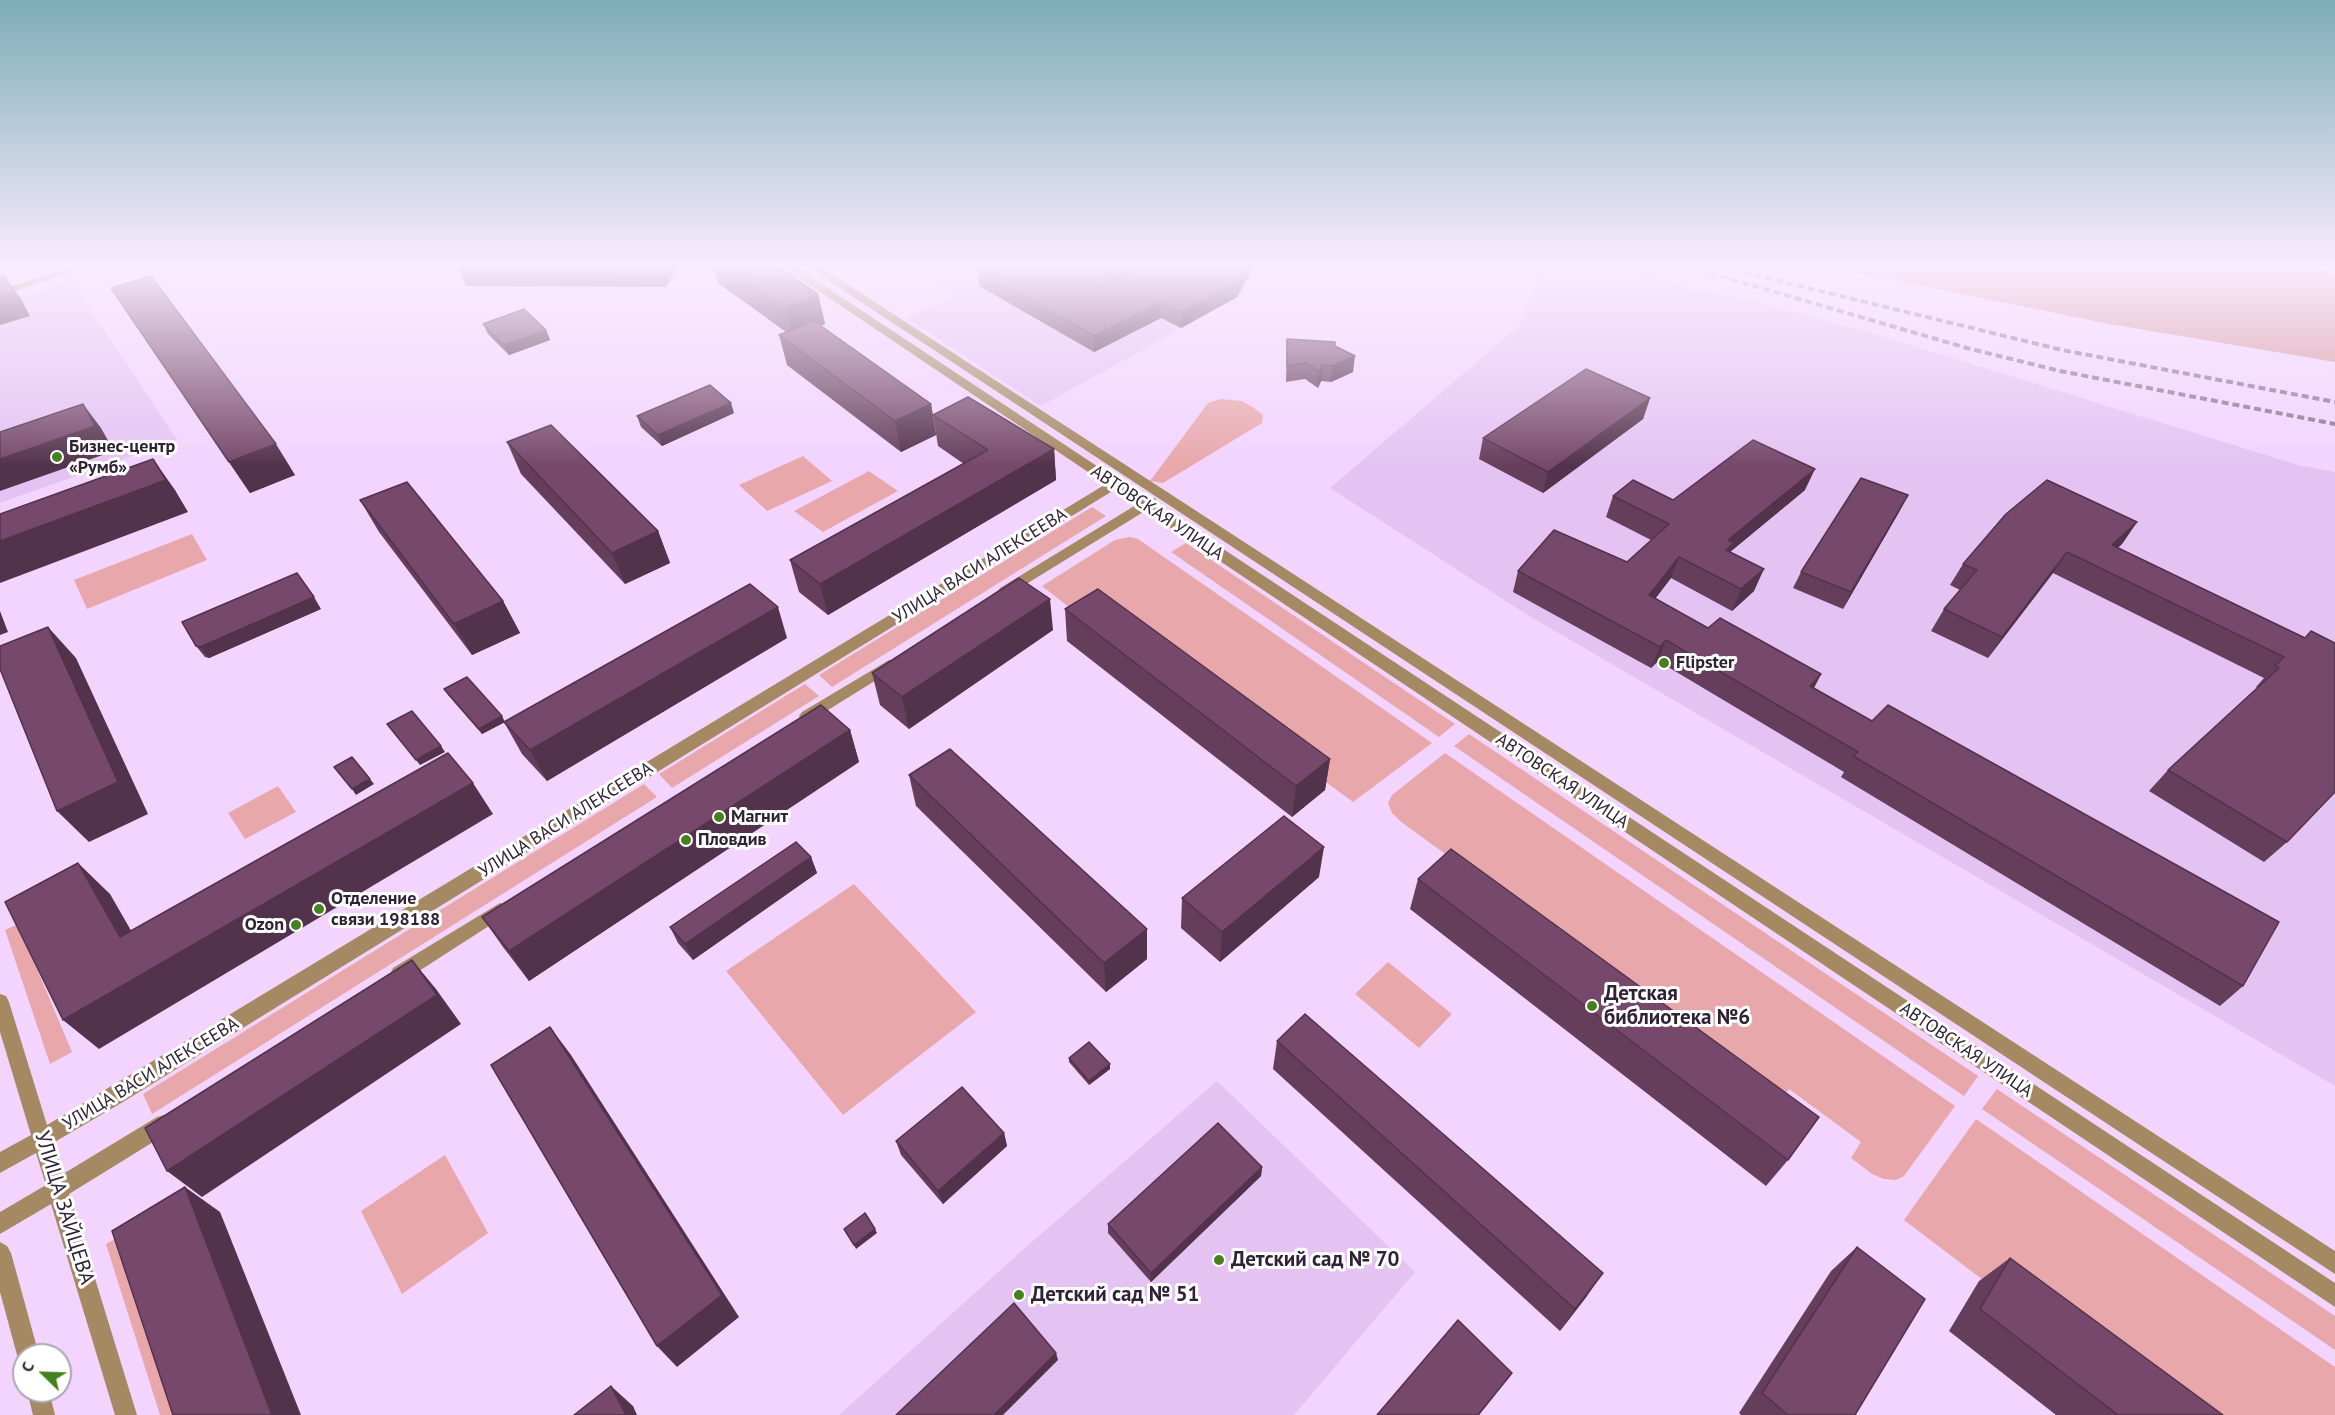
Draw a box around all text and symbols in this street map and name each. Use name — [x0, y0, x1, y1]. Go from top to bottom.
place label: Бизнес-центр «Румб» — [69, 436, 175, 478]
marker: Бизнес-центр «Румб» — [50, 450, 64, 464]
street label: АВТОВСКАЯ УЛИЦА — [1087, 461, 1227, 565]
street label: УЛИЦА ВАСИ АЛЕКСЕЕВА — [889, 504, 1071, 628]
place label: Flipster — [1676, 652, 1734, 674]
marker: Flipster — [1657, 656, 1671, 670]
street label: АВТОВСКАЯ УЛИЦА — [1492, 729, 1632, 833]
street label: УЛИЦА ВАСИ АЛЕКСЕЕВА — [475, 758, 657, 882]
place label: Магнит — [731, 806, 788, 828]
marker: Магнит — [712, 810, 726, 824]
place label: Пловдив — [698, 829, 767, 851]
marker: Пловдив — [679, 833, 693, 847]
place label: Отделение связи 198188 — [331, 888, 440, 930]
marker: Отделение связи 198188 — [312, 902, 326, 916]
place label: Ozon — [245, 914, 284, 936]
marker: Ozon — [289, 918, 303, 932]
place label: Детская библиотека №6 — [1604, 981, 1750, 1031]
street label: АВТОВСКАЯ УЛИЦА — [1896, 998, 2036, 1102]
marker: Детская библиотека №6 — [1585, 999, 1599, 1013]
street label: УЛИЦА ВАСИ АЛЕКСЕЕВА — [59, 1013, 243, 1135]
street label: УЛИЦА ЗАЙЦЕВА — [29, 1128, 99, 1288]
place label: Детский сад № 70 — [1231, 1247, 1399, 1273]
marker: Детский сад № 70 — [1212, 1253, 1226, 1267]
place label: Детский сад № 51 — [1031, 1282, 1199, 1308]
marker: Детский сад № 51 — [1012, 1288, 1026, 1302]
north arrow — [12, 1343, 72, 1403]
text: С — [16, 1359, 38, 1375]

